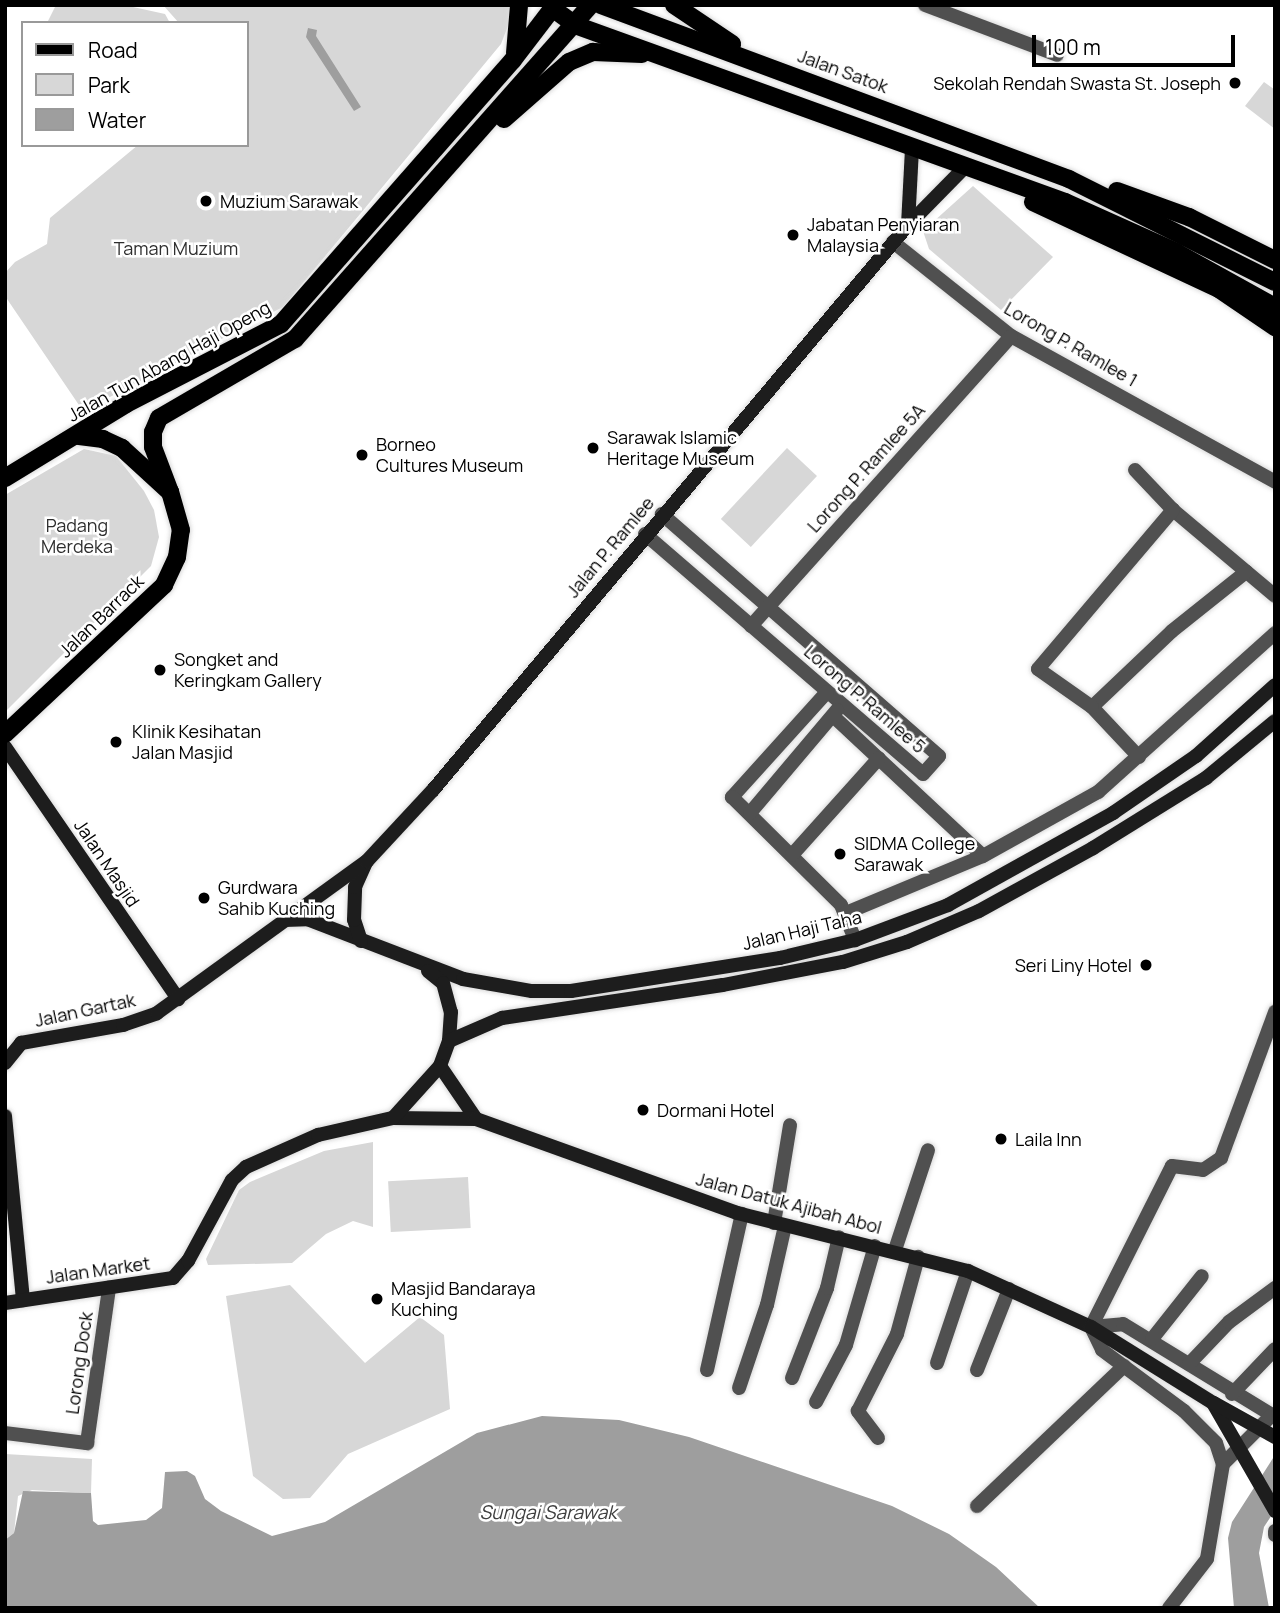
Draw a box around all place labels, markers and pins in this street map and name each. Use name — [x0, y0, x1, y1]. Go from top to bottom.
place label: Sekolah Rendah Swasta St. Joseph — [933, 72, 1221, 94]
marker: Sekolah Rendah Swasta St. Joseph — [1227, 75, 1243, 91]
place label: Muzium Sarawak — [220, 190, 358, 212]
marker: Muzium Sarawak — [198, 193, 214, 209]
place label: Jabatan Penyiaran Malaysia — [807, 214, 959, 256]
marker: Jabatan Penyiaran Malaysia — [785, 227, 801, 243]
place label: Sarawak Islamic Heritage Museum — [607, 427, 754, 470]
place label: Borneo Cultures Museum — [376, 434, 523, 476]
marker: Sarawak Islamic Heritage Museum — [585, 440, 601, 456]
marker: Borneo Cultures Museum — [354, 447, 370, 463]
place label: Songket and Keringkam Gallery — [174, 649, 322, 692]
marker: Songket and Keringkam Gallery — [152, 662, 168, 678]
place label: Klinik Kesihatan Jalan Masjid — [132, 721, 261, 764]
marker: Klinik Kesihatan Jalan Masjid — [106, 732, 126, 752]
place label: SIDMA College Sarawak — [854, 833, 975, 876]
marker: SIDMA College Sarawak — [832, 846, 848, 862]
place label: Gurdwara Sahib Kuching — [218, 877, 335, 920]
marker: Gurdwara Sahib Kuching — [196, 890, 212, 906]
place label: Seri Liny Hotel — [1015, 954, 1132, 976]
marker: Seri Liny Hotel — [1138, 957, 1154, 973]
place label: Dormani Hotel — [657, 1099, 775, 1121]
marker: Dormani Hotel — [635, 1102, 651, 1118]
place label: Laila Inn — [1015, 1128, 1082, 1150]
marker: Laila Inn — [993, 1131, 1009, 1147]
place label: Masjid Bandaraya Kuching — [391, 1278, 536, 1320]
marker: Masjid Bandaraya Kuching — [369, 1291, 385, 1307]

